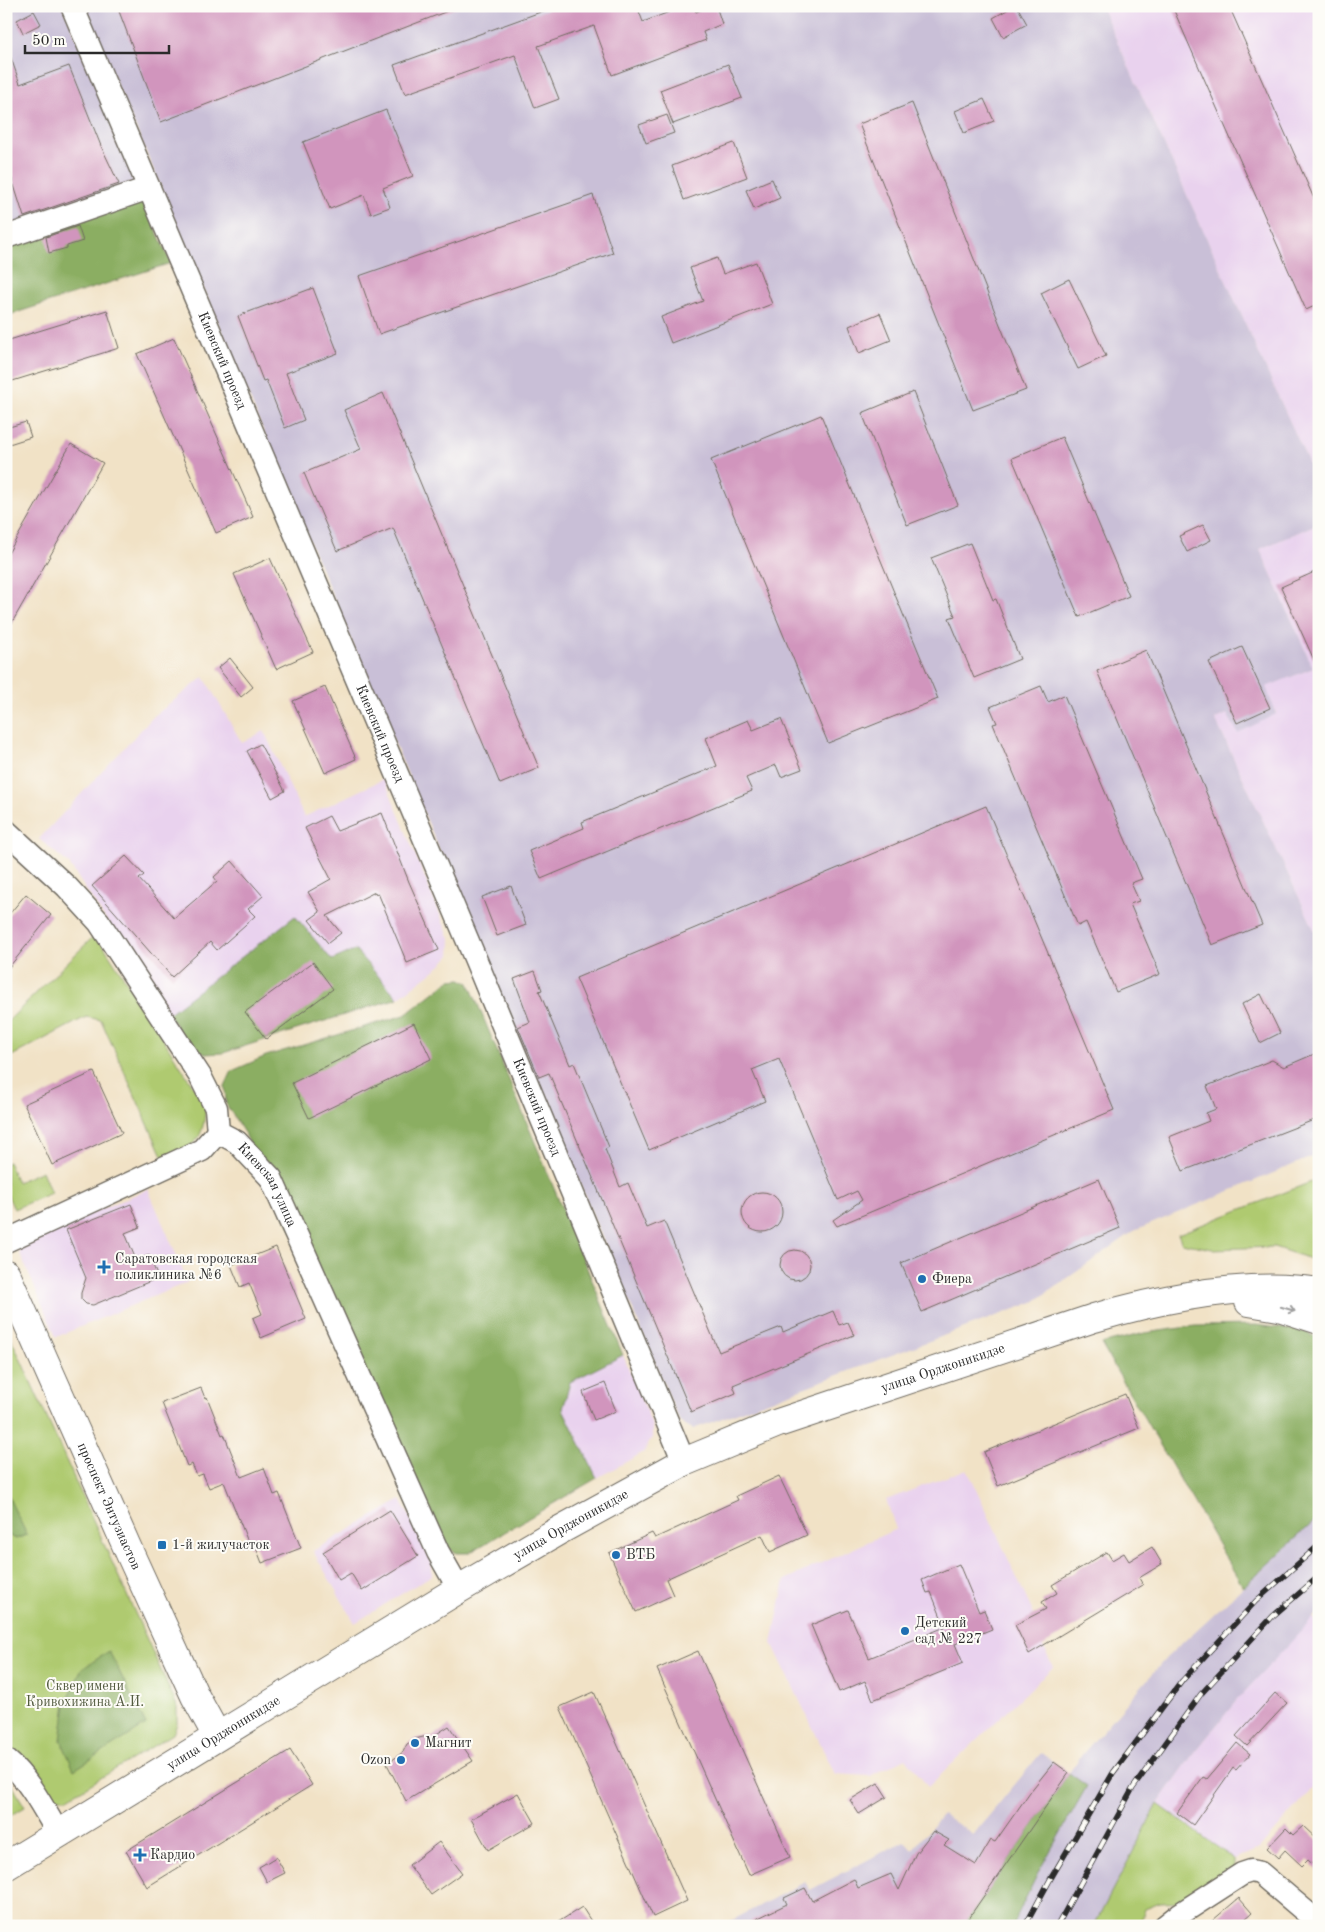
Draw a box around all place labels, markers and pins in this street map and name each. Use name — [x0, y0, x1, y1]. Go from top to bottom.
place label: Саратовская городская поликлиника №6 — [115, 1252, 257, 1282]
marker: Саратовская городская поликлиника №6 — [97, 1260, 111, 1274]
place label: Фиера — [932, 1272, 972, 1286]
marker: Фиера — [916, 1273, 928, 1285]
place label: 1-й жилучасток — [172, 1538, 269, 1552]
marker: 1-й жилучасток — [156, 1539, 168, 1551]
place label: ВТБ — [626, 1548, 655, 1562]
marker: ВТБ — [610, 1549, 622, 1561]
place label: Детский сад № 227 — [915, 1616, 982, 1646]
marker: Детский сад № 227 — [899, 1625, 911, 1637]
place label: Магнит — [425, 1736, 472, 1750]
marker: Магнит — [409, 1737, 421, 1749]
place label: Ozon — [361, 1753, 391, 1767]
marker: Ozon — [395, 1754, 407, 1766]
place label: Кардио — [150, 1848, 195, 1862]
marker: Кардио — [134, 1849, 146, 1861]

